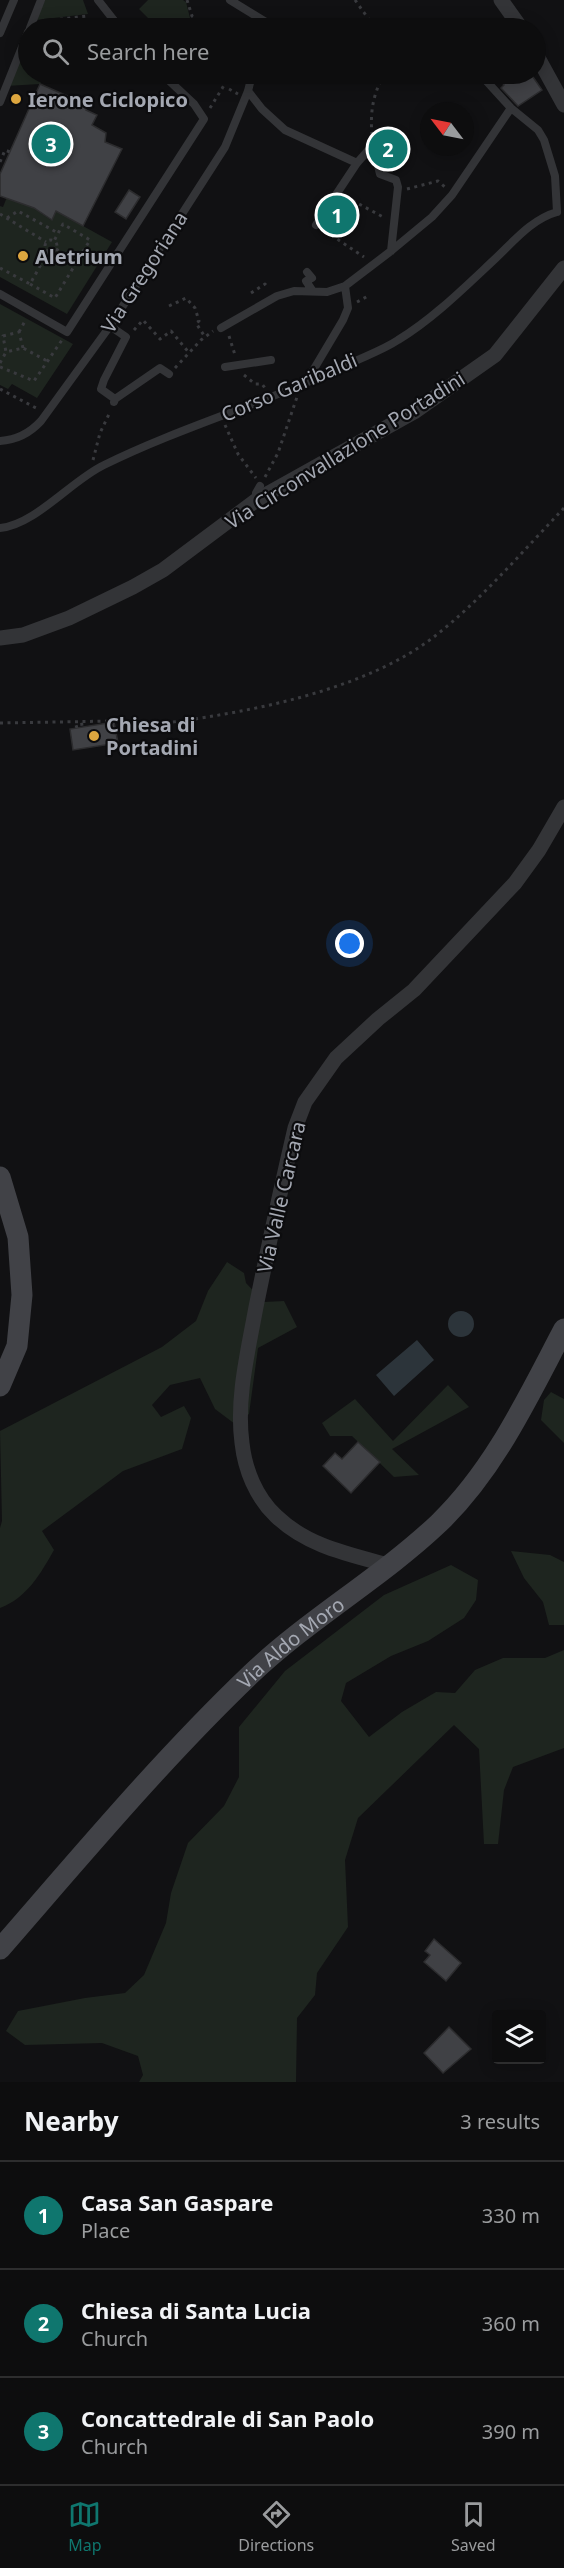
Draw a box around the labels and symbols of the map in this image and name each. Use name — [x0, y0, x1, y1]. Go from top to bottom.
place label: Ierone Ciclopico — [28, 86, 188, 113]
marker: Ierone Ciclopico — [9, 92, 23, 106]
north arrow — [420, 102, 474, 156]
pin: 3 — [32, 122, 70, 166]
pin: 2 — [368, 126, 408, 172]
pin: 1 — [318, 192, 356, 238]
street label: Via Gregoriana — [95, 206, 193, 338]
place label: Aletrium — [35, 243, 123, 270]
marker: Aletrium — [16, 249, 30, 263]
street label: Corso Garibaldi — [217, 346, 361, 428]
street label: Via Circonvallazione Portadini — [220, 365, 470, 535]
place label: Chiesa di Portadini — [106, 711, 198, 761]
marker: Chiesa di Portadini — [87, 729, 101, 743]
your location — [335, 929, 364, 958]
street label: Via Valle Carcara — [250, 1119, 312, 1275]
street label: Via Aldo Moro — [231, 1590, 349, 1694]

